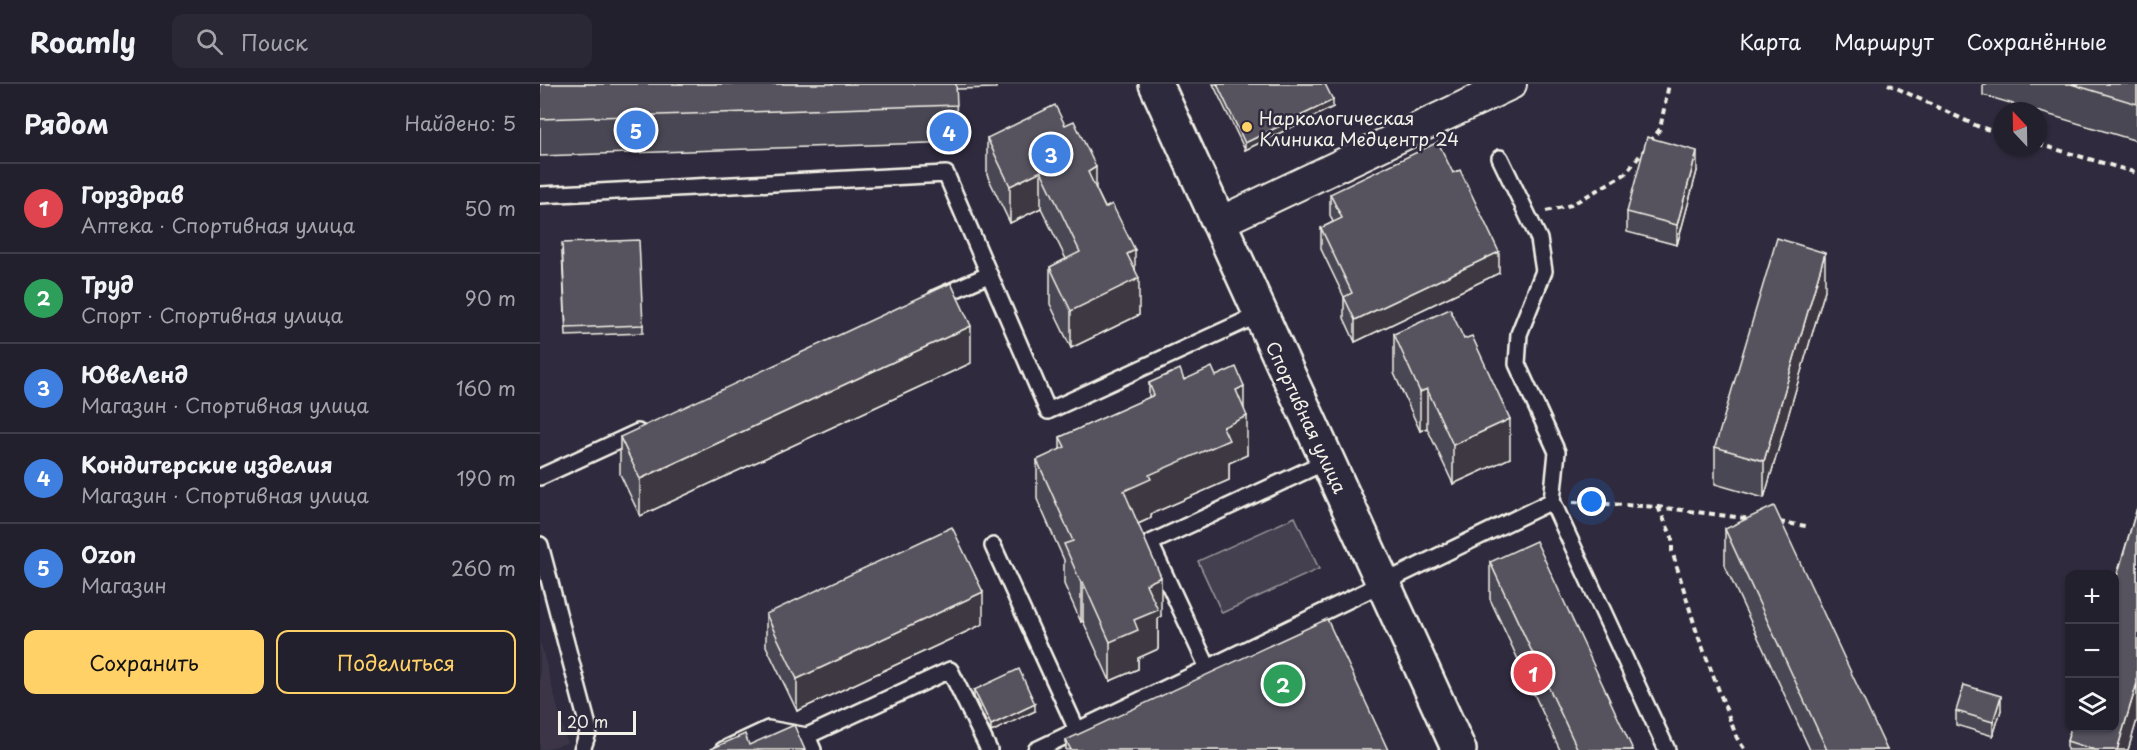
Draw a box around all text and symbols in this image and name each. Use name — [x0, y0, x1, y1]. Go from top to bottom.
search box — [172, 14, 592, 68]
text: Roamly — [30, 20, 136, 63]
icon: search — [193, 25, 226, 58]
text: Поиск — [241, 25, 308, 58]
text: Карта — [1740, 25, 1801, 57]
text: Маршрут — [1834, 25, 1934, 57]
text: Сохранённые — [1967, 25, 2107, 57]
north arrow — [1993, 102, 2047, 156]
text: Рядом — [24, 104, 109, 143]
place label: Наркологическая Клиника Медцентр 24 — [1259, 104, 1459, 152]
text: Найдено: 5 — [405, 108, 516, 138]
pin: 5 — [616, 108, 656, 152]
pin: 4 — [930, 110, 968, 154]
marker: Наркологическая Клиника Медцентр 24 — [1240, 120, 1254, 134]
pin: 3 — [1032, 132, 1070, 176]
text: Горздрав — [81, 177, 184, 210]
text: 1 — [39, 193, 48, 223]
text: 50 m — [464, 193, 516, 223]
text: Аптека · Спортивная улица — [81, 210, 355, 240]
text: Труд — [81, 267, 134, 300]
text: 2 — [36, 283, 51, 313]
text: 90 m — [465, 283, 516, 313]
text: Спорт · Спортивная улица — [81, 300, 343, 330]
street label: Спортивная улица — [1260, 336, 1354, 498]
text: ЮвеЛенд — [81, 357, 188, 390]
text: 3 — [37, 373, 50, 403]
text: 160 m — [456, 373, 516, 403]
text: Магазин · Спортивная улица — [81, 390, 369, 420]
text: Кондитерские изделия — [81, 447, 333, 480]
text: 4 — [37, 463, 50, 493]
text: 190 m — [457, 463, 516, 493]
text: Магазин · Спортивная улица — [81, 480, 369, 510]
your location — [1577, 487, 1606, 516]
text: Ozon — [81, 537, 136, 570]
text: 5 — [37, 553, 50, 583]
text: 260 m — [451, 553, 516, 583]
text: Магазин — [81, 570, 167, 600]
map controls — [2065, 570, 2119, 732]
button: + — [2065, 570, 2119, 624]
button: − — [2065, 624, 2119, 678]
button: Сохранить — [24, 630, 264, 694]
button: Поделиться — [276, 630, 516, 694]
pin: 1 — [1514, 650, 1552, 696]
pin: 2 — [1264, 662, 1302, 706]
button: layers — [2065, 678, 2119, 732]
scale bar — [558, 708, 636, 736]
text: 20 m — [567, 709, 608, 733]

